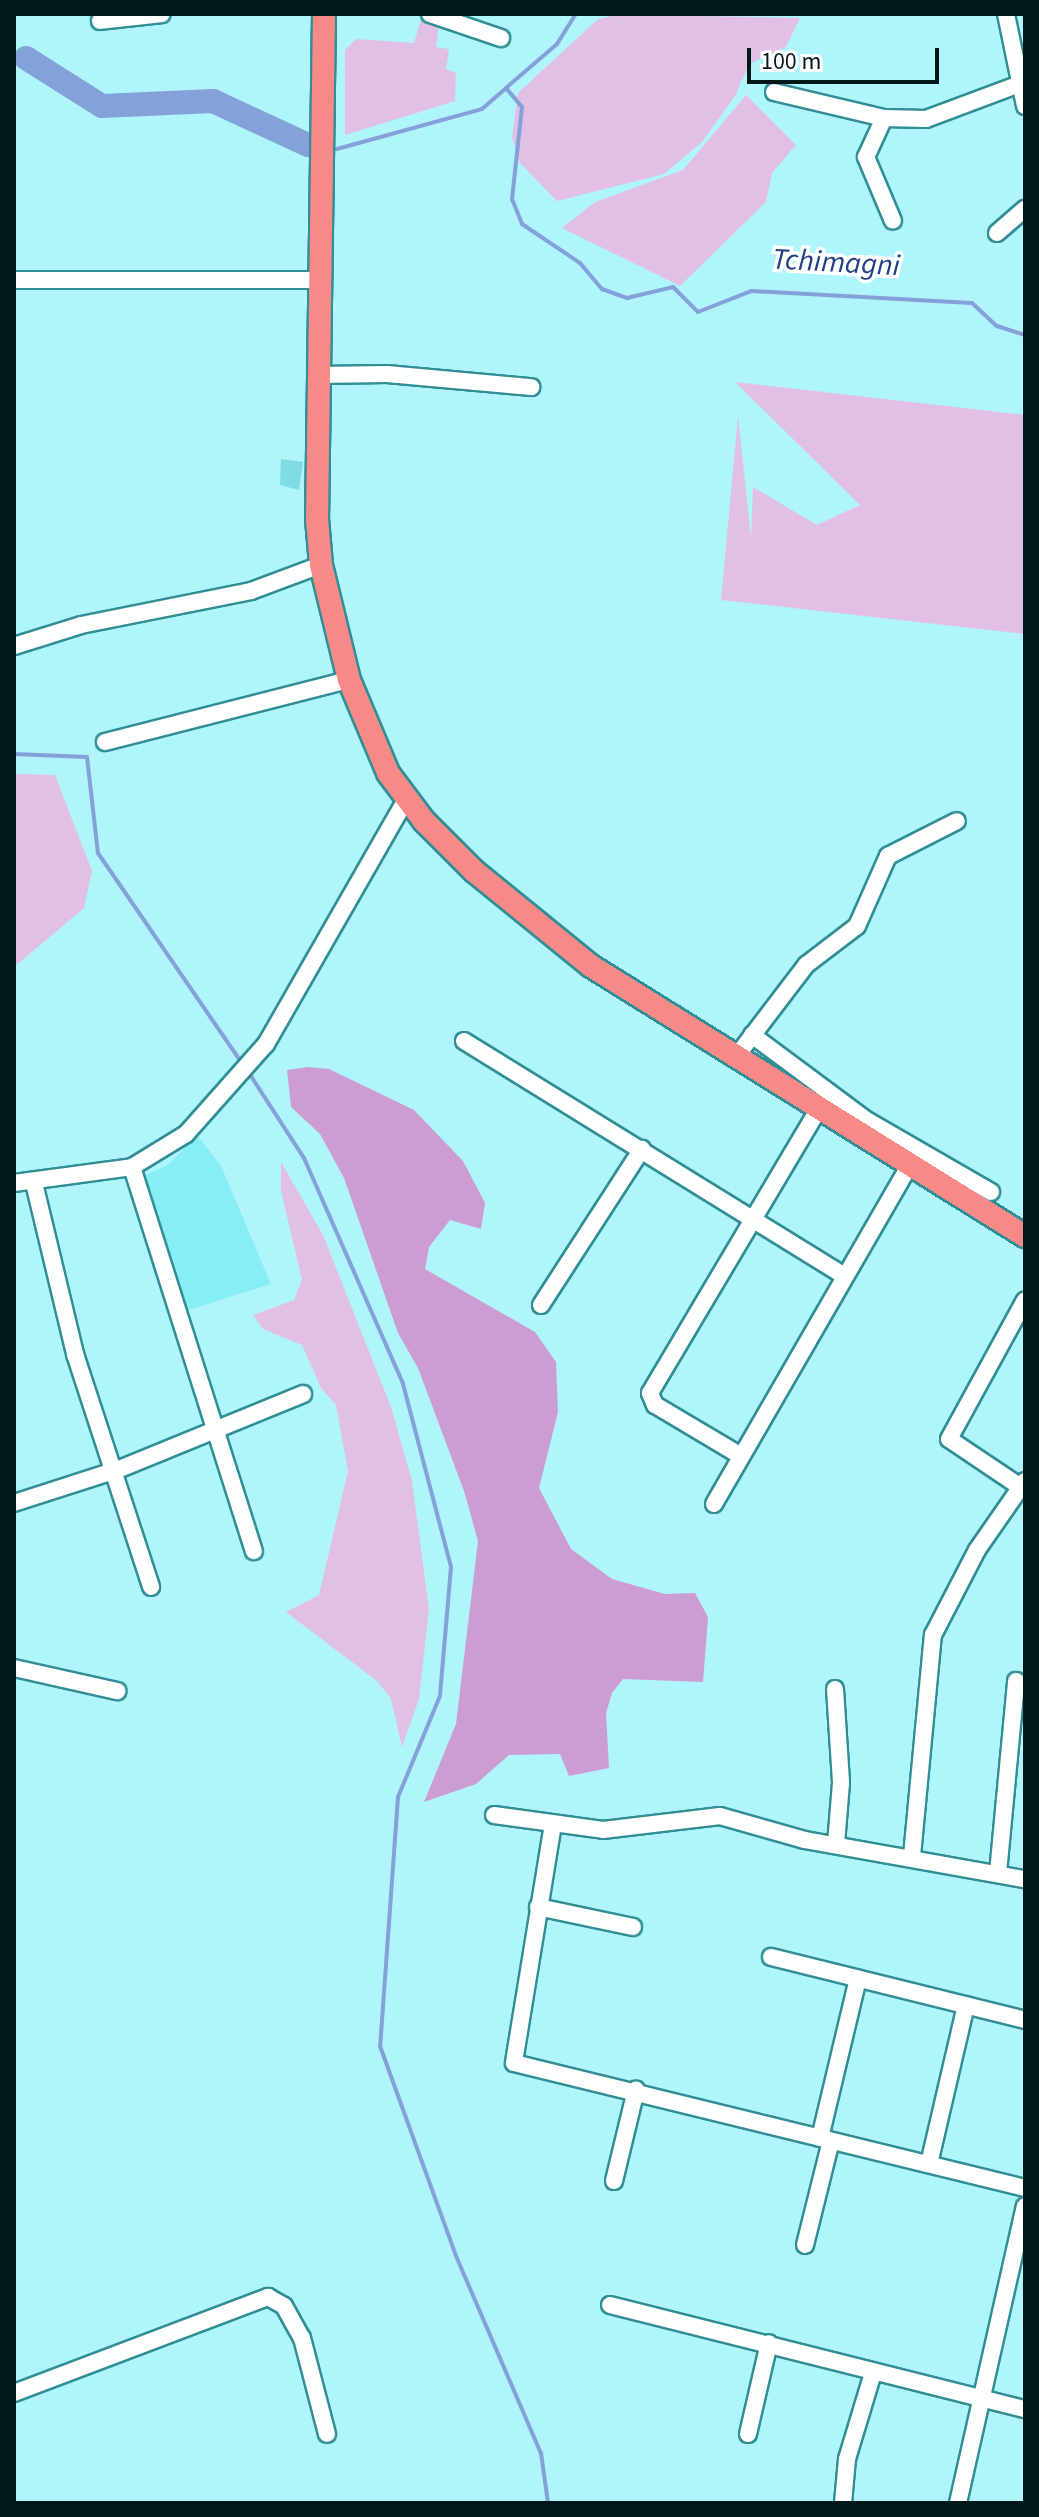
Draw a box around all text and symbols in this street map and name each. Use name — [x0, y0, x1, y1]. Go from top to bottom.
scale bar — [751, 32, 943, 82]
text: 100 m — [761, 44, 821, 79]
water label: Tchimagni — [771, 242, 901, 284]

